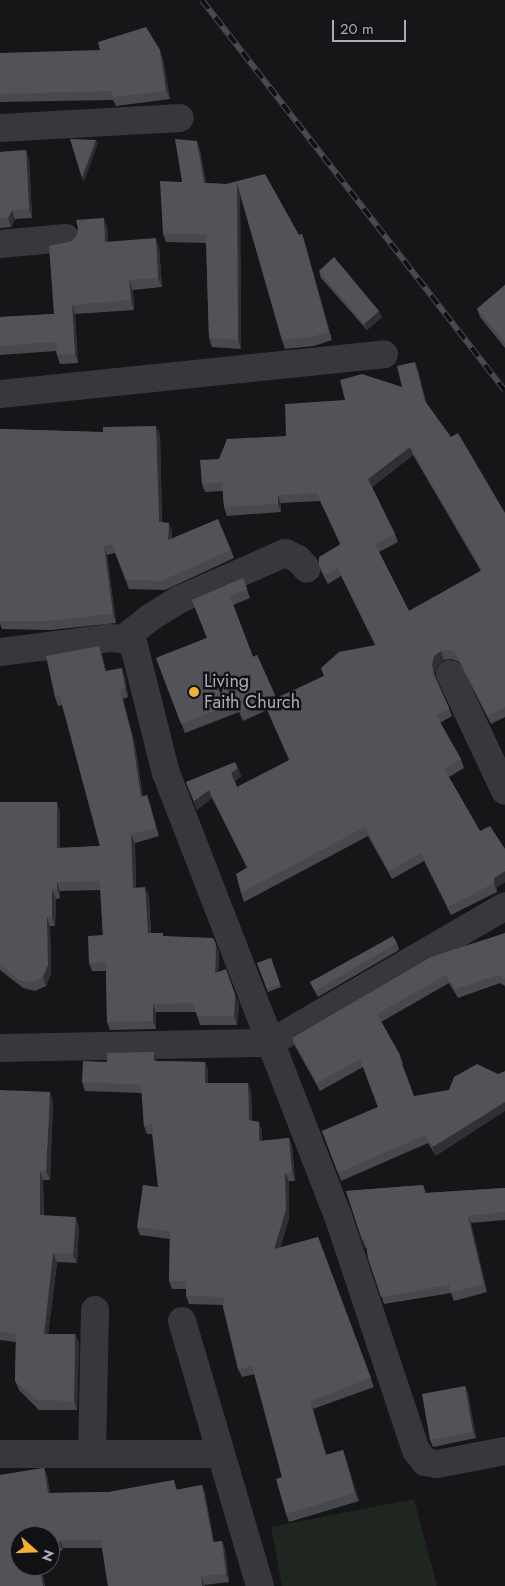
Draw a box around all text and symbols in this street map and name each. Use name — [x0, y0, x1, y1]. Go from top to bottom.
scale bar — [335, 10, 409, 42]
text: 20 m — [340, 18, 374, 40]
place label: Living Faith Church — [204, 671, 300, 714]
marker: Living Faith Church — [188, 686, 200, 698]
north arrow — [10, 1526, 60, 1576]
text: N — [37, 1547, 59, 1564]

